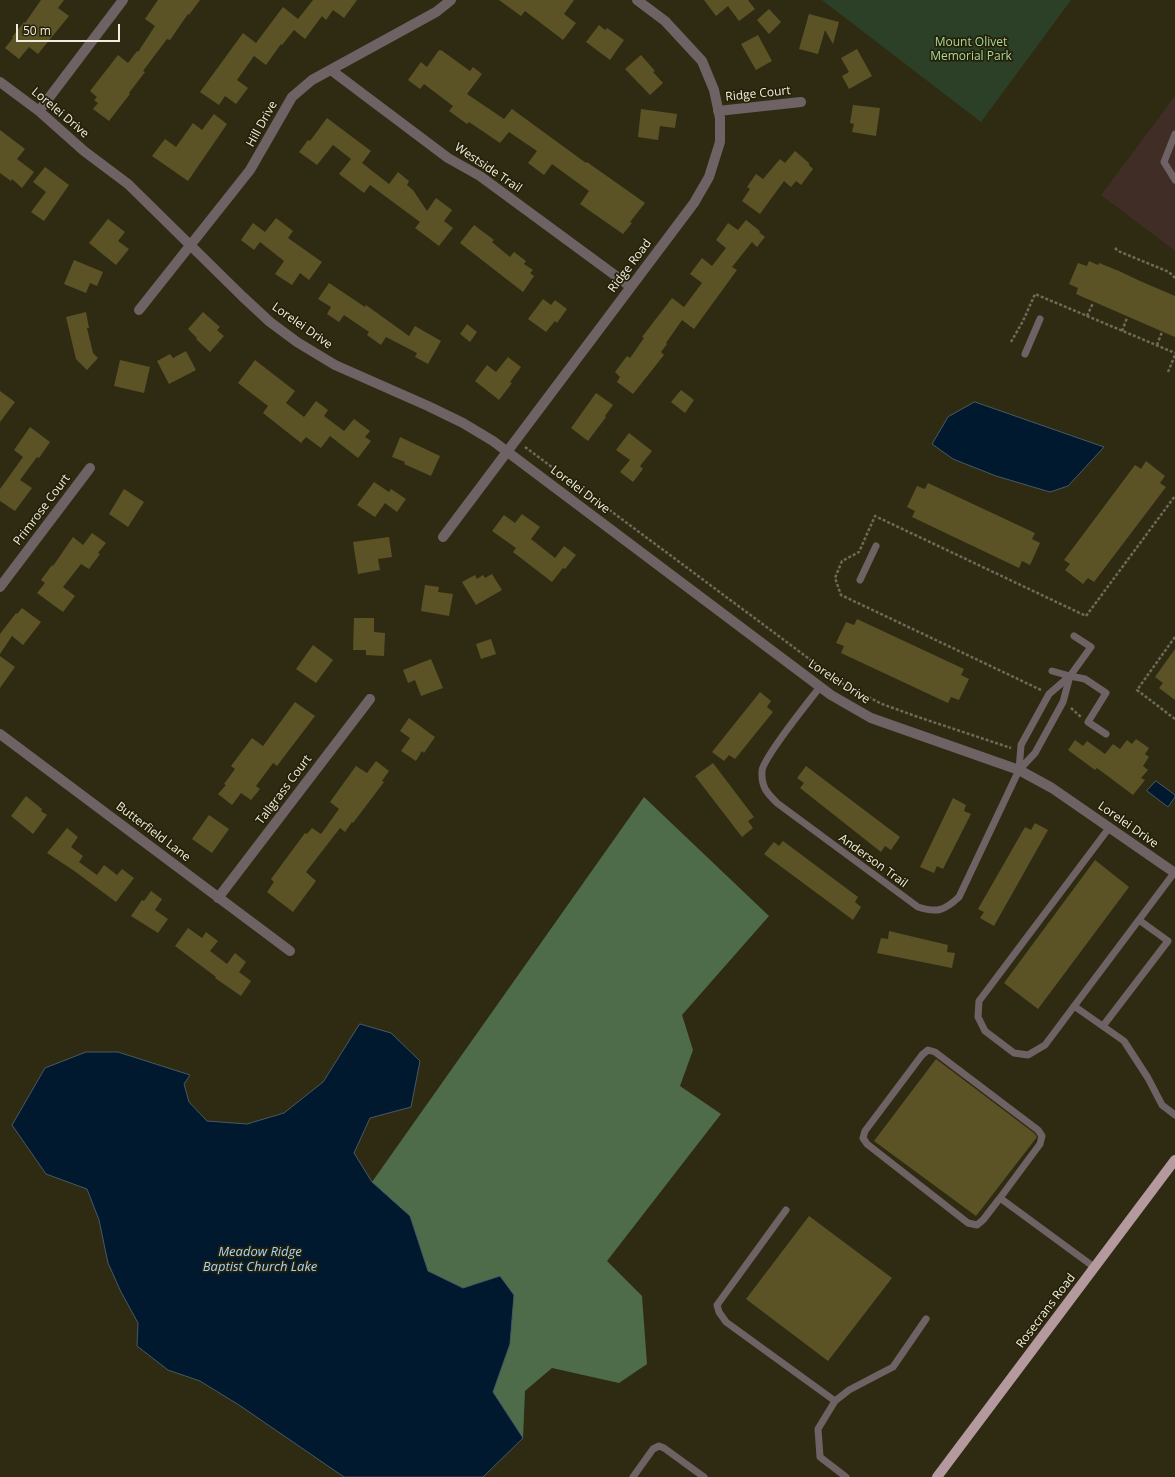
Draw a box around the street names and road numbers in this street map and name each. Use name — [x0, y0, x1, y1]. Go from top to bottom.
street label: Ridge Court — [725, 83, 791, 105]
street label: Lorelei Drive — [28, 85, 92, 141]
street label: Hill Drive — [243, 98, 281, 150]
street label: Westside Trail — [452, 140, 524, 196]
street label: Ridge Road — [605, 237, 655, 295]
street label: Lorelei Drive — [269, 300, 335, 352]
street label: Lorelei Drive — [548, 463, 612, 517]
street label: Primrose Court — [11, 472, 73, 548]
street label: Lorelei Drive — [806, 657, 872, 707]
street label: Tallgrass Court — [253, 752, 315, 828]
street label: Butterfield Lane — [113, 799, 193, 865]
street label: Lorelei Drive — [1095, 799, 1161, 851]
street label: Anderson Trail — [836, 831, 910, 891]
street label: Rosecrans Road — [1013, 1271, 1079, 1351]

